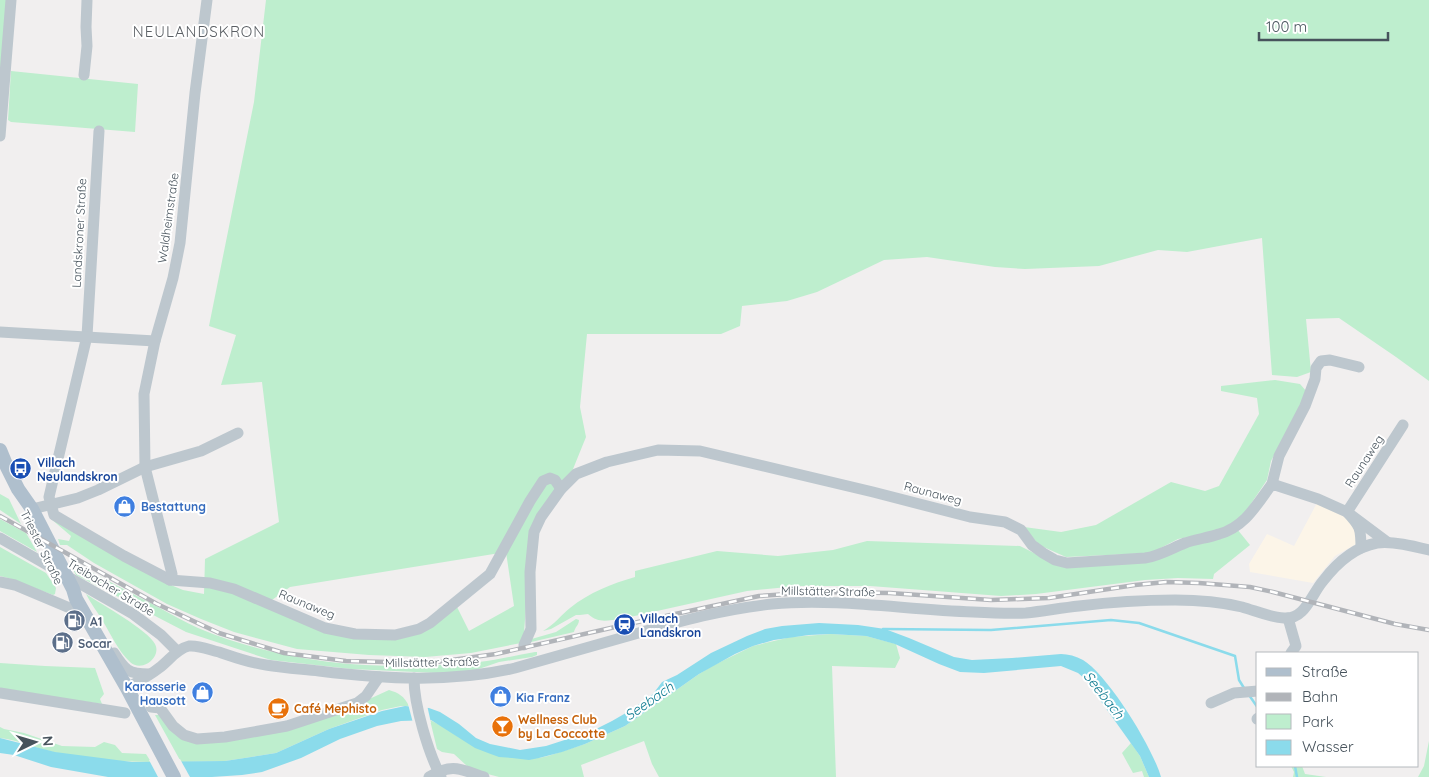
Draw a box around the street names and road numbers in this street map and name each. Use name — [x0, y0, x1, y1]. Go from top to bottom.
street label: Waldheimstraße — [154, 172, 182, 264]
street label: Landskroner Straße — [69, 178, 89, 288]
street label: Raunaweg — [1342, 432, 1386, 490]
street label: Raunaweg — [902, 478, 964, 508]
street label: Triester Straße — [17, 507, 67, 587]
street label: Treibacher Straße — [65, 555, 158, 619]
street label: Millstätter Straße — [781, 583, 876, 599]
street label: Raunaweg — [277, 586, 337, 622]
street label: Millstätter Straße — [385, 654, 480, 670]

